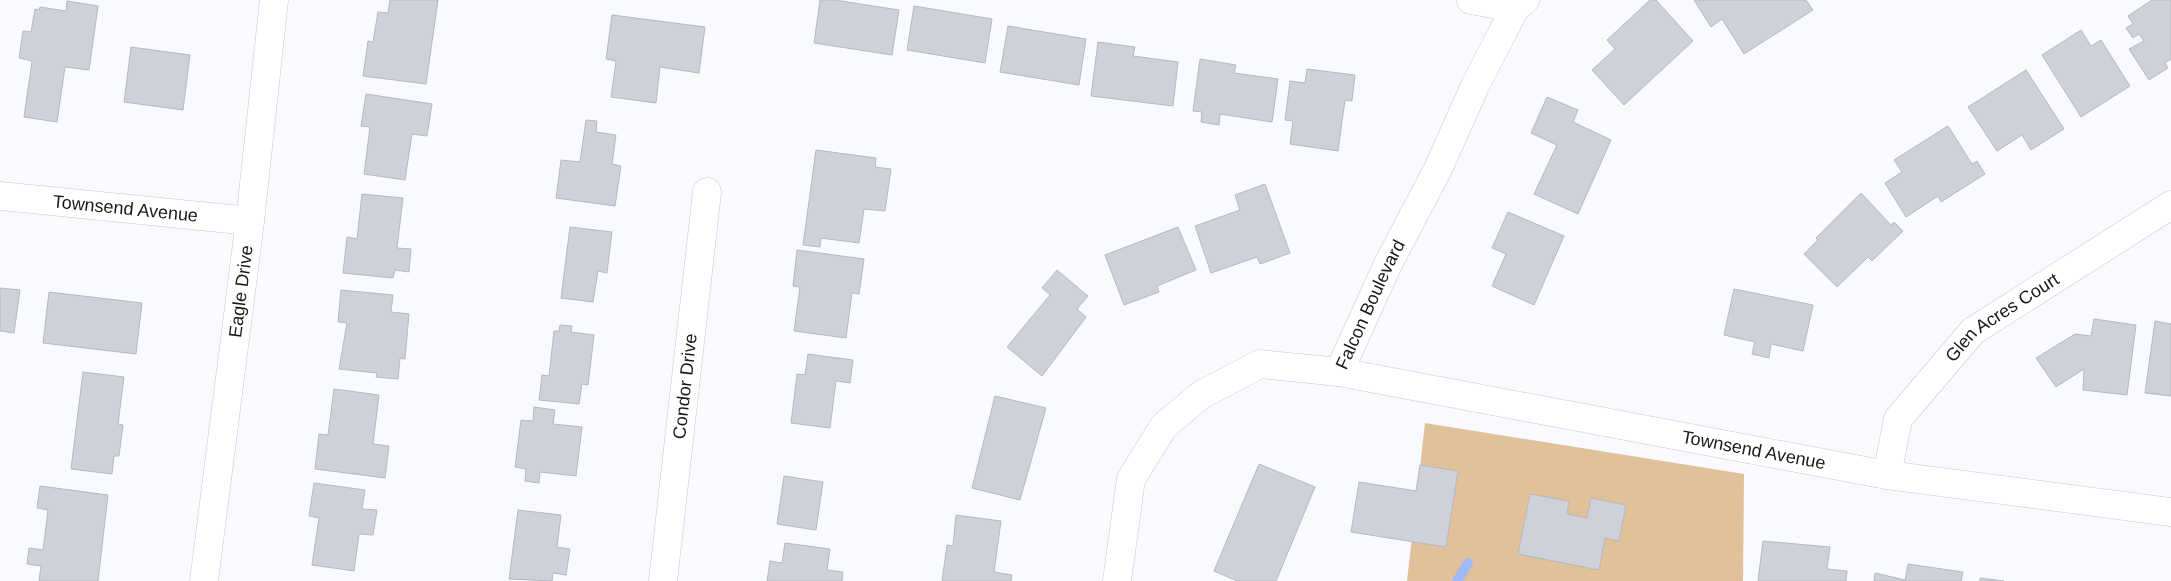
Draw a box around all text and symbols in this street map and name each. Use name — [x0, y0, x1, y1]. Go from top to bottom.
street label: Townsend Avenue — [52, 191, 199, 226]
street label: Falcon Boulevard — [1332, 237, 1409, 372]
street label: Eagle Drive — [225, 244, 257, 339]
street label: Glen Acres Court — [1941, 269, 2063, 366]
street label: Condor Drive — [669, 332, 701, 440]
street label: Townsend Avenue — [1680, 427, 1827, 473]

